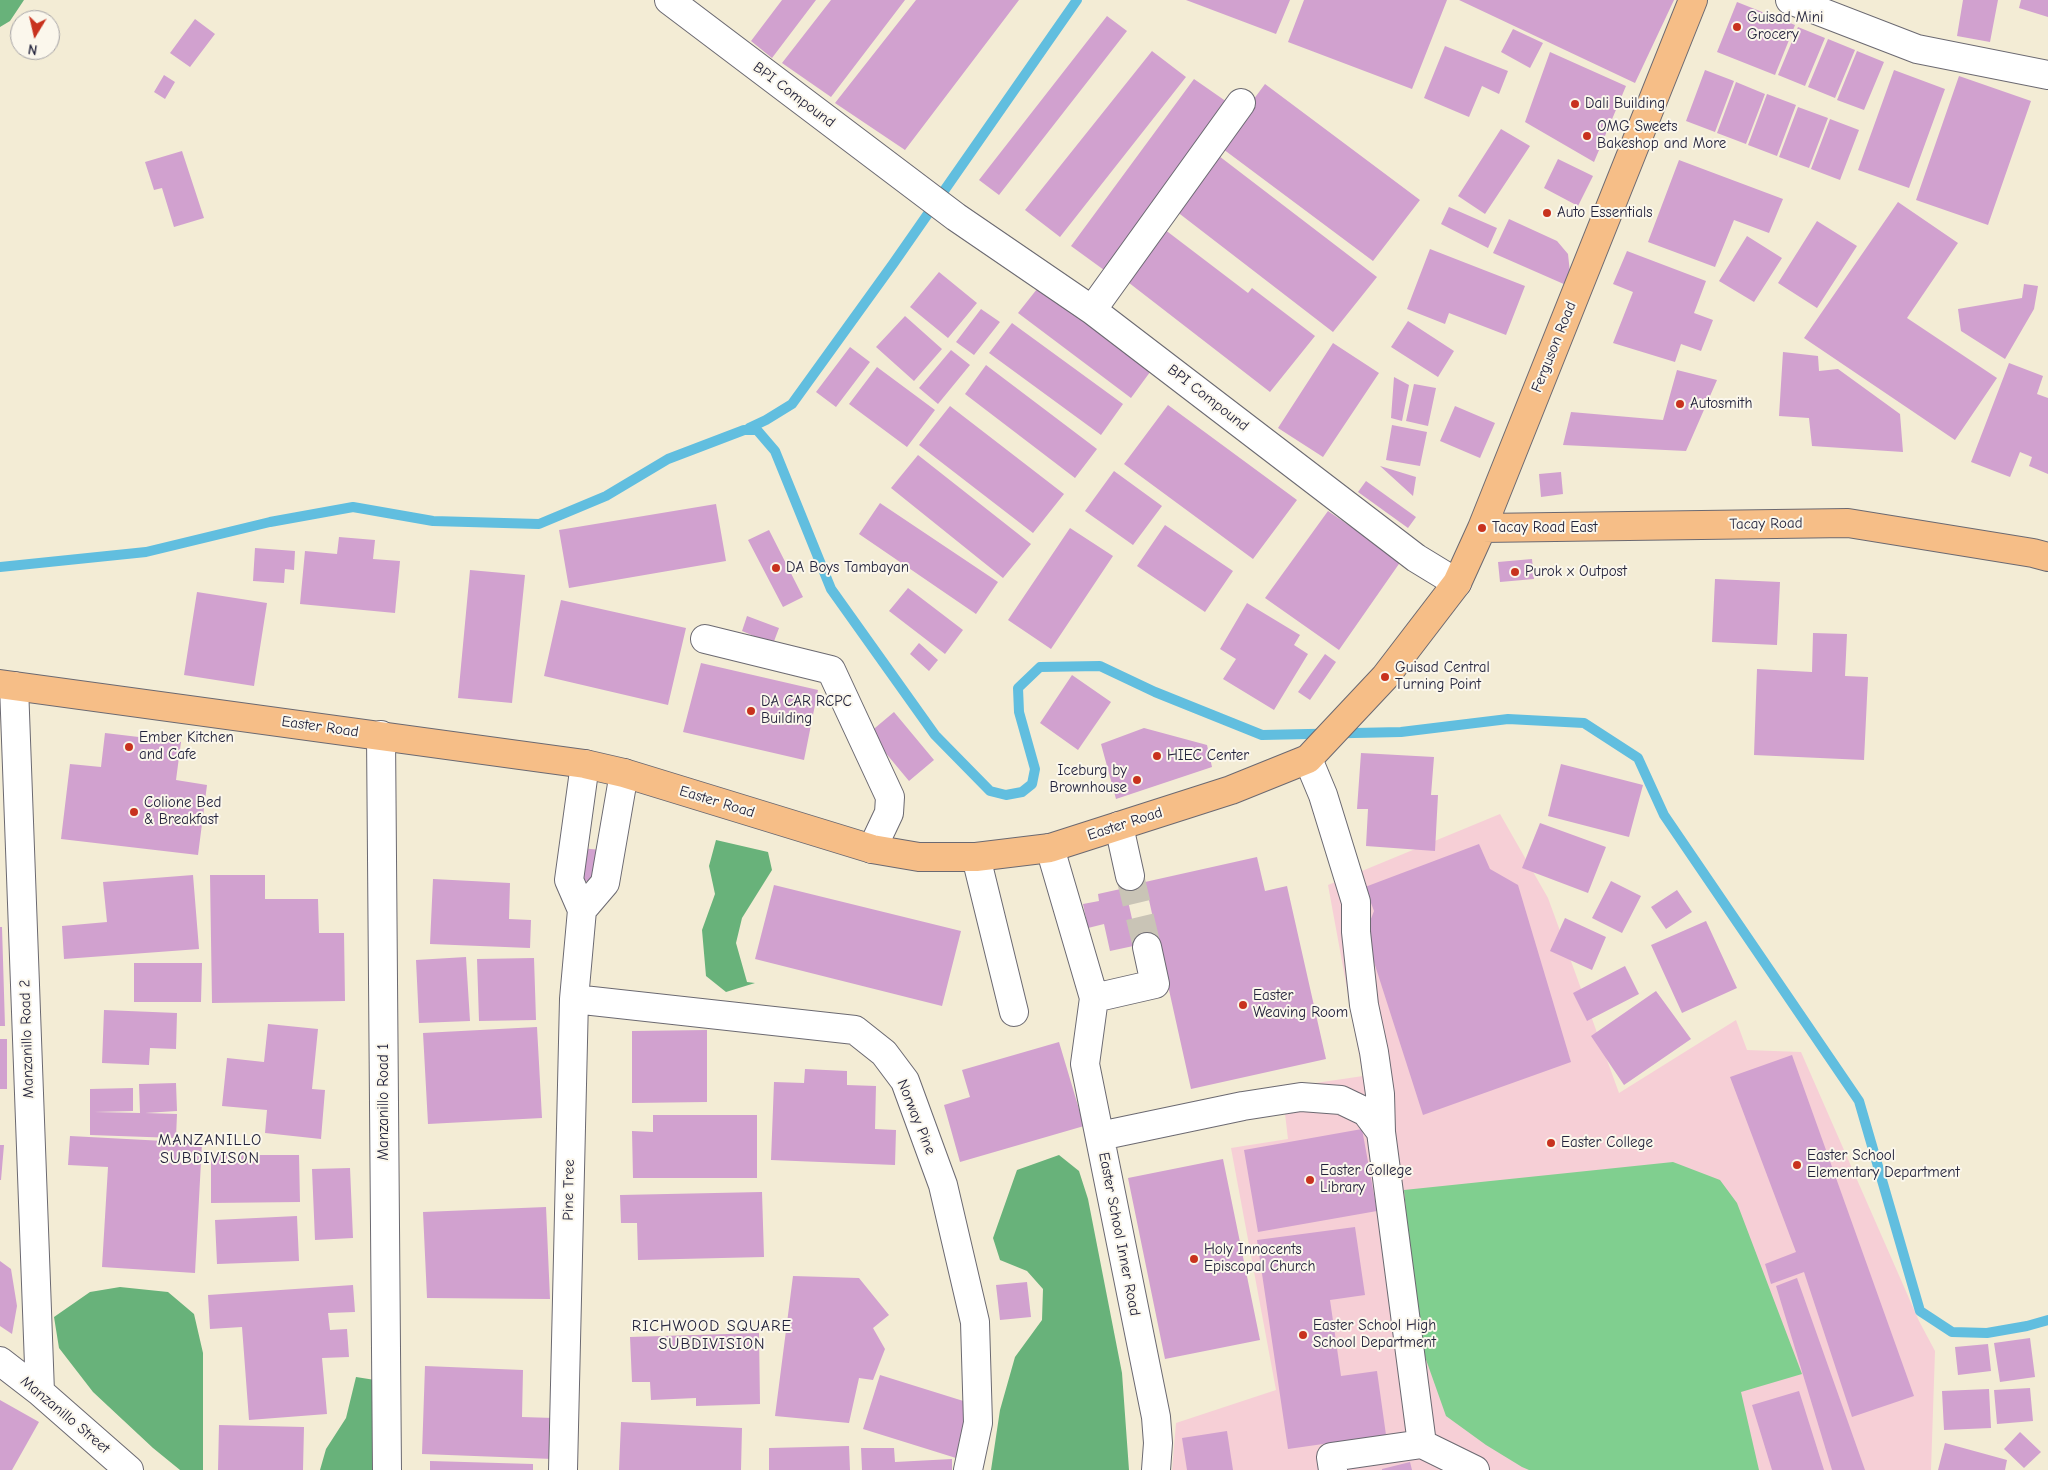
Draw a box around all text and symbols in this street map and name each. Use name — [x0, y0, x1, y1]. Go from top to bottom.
place label: Guisad Mini Grocery — [1747, 9, 1823, 44]
north arrow — [10, 10, 60, 60]
marker: Guisad Mini Grocery — [1731, 21, 1743, 33]
text: N — [27, 40, 39, 58]
street label: BPI Compound — [749, 58, 839, 132]
place label: Dali Building — [1585, 95, 1665, 113]
marker: Dali Building — [1569, 98, 1581, 110]
place label: OMG Sweets Bakeshop and More — [1597, 118, 1726, 153]
marker: OMG Sweets Bakeshop and More — [1581, 130, 1593, 142]
place label: Auto Essentials — [1557, 204, 1652, 222]
marker: Auto Essentials — [1541, 207, 1553, 219]
street label: Ferguson Road — [1528, 299, 1580, 395]
street label: BPI Compound — [1164, 361, 1252, 435]
place label: Autosmith — [1690, 395, 1752, 413]
marker: Autosmith — [1674, 398, 1686, 410]
street label: Tacay Road — [1729, 514, 1803, 534]
place label: Tacay Road East — [1492, 519, 1598, 537]
marker: Tacay Road East — [1476, 522, 1488, 534]
place label: DA Boys Tambayan — [786, 559, 909, 577]
marker: DA Boys Tambayan — [770, 562, 782, 574]
place label: Purok x Outpost — [1525, 563, 1627, 581]
marker: Purok x Outpost — [1509, 566, 1521, 578]
place label: Guisad Central Turning Point — [1395, 659, 1490, 694]
marker: Guisad Central Turning Point — [1379, 671, 1391, 683]
place label: DA CAR RCPC Building — [761, 693, 852, 728]
marker: DA CAR RCPC Building — [745, 705, 757, 717]
street label: Easter Road — [280, 713, 360, 741]
place label: Ember Kitchen and Cafe — [139, 729, 234, 764]
marker: Ember Kitchen and Cafe — [123, 741, 135, 753]
place label: HIEC Center — [1167, 747, 1249, 765]
marker: HIEC Center — [1151, 750, 1163, 762]
place label: Iceburg by Brownhouse — [1050, 762, 1127, 797]
marker: Iceburg by Brownhouse — [1131, 774, 1143, 786]
street label: Easter Road — [677, 782, 757, 822]
place label: Colione Bed & Breakfast — [144, 794, 221, 829]
street label: Easter Road — [1085, 803, 1165, 845]
marker: Colione Bed & Breakfast — [128, 806, 140, 818]
street label: Manzanillo Road 2 — [16, 979, 38, 1099]
place label: Easter Weaving Room — [1253, 987, 1348, 1022]
marker: Easter Weaving Room — [1237, 999, 1249, 1011]
street label: Manzanillo Road 1 — [375, 1043, 393, 1161]
street label: Norway Pine — [893, 1077, 939, 1157]
district label: MANZANILLO SUBDIVISON — [157, 1130, 263, 1168]
place label: Easter College — [1561, 1134, 1653, 1152]
marker: Easter College — [1545, 1137, 1557, 1149]
place label: Easter School Elementary Department — [1807, 1147, 1960, 1182]
street label: Easter School Inner Road — [1094, 1151, 1144, 1317]
street label: Pine Tree — [559, 1159, 579, 1221]
marker: Easter School Elementary Department — [1791, 1159, 1803, 1171]
place label: Easter College Library — [1320, 1162, 1412, 1197]
marker: Easter College Library — [1304, 1174, 1316, 1186]
place label: Holy Innocents Episcopal Church — [1204, 1241, 1315, 1276]
marker: Holy Innocents Episcopal Church — [1188, 1253, 1200, 1265]
district label: RICHWOOD SQUARE SUBDIVISION — [630, 1316, 794, 1354]
place label: Easter School High School Department — [1313, 1317, 1436, 1352]
marker: Easter School High School Department — [1297, 1329, 1309, 1341]
street label: Manzanillo Street — [17, 1372, 113, 1458]

